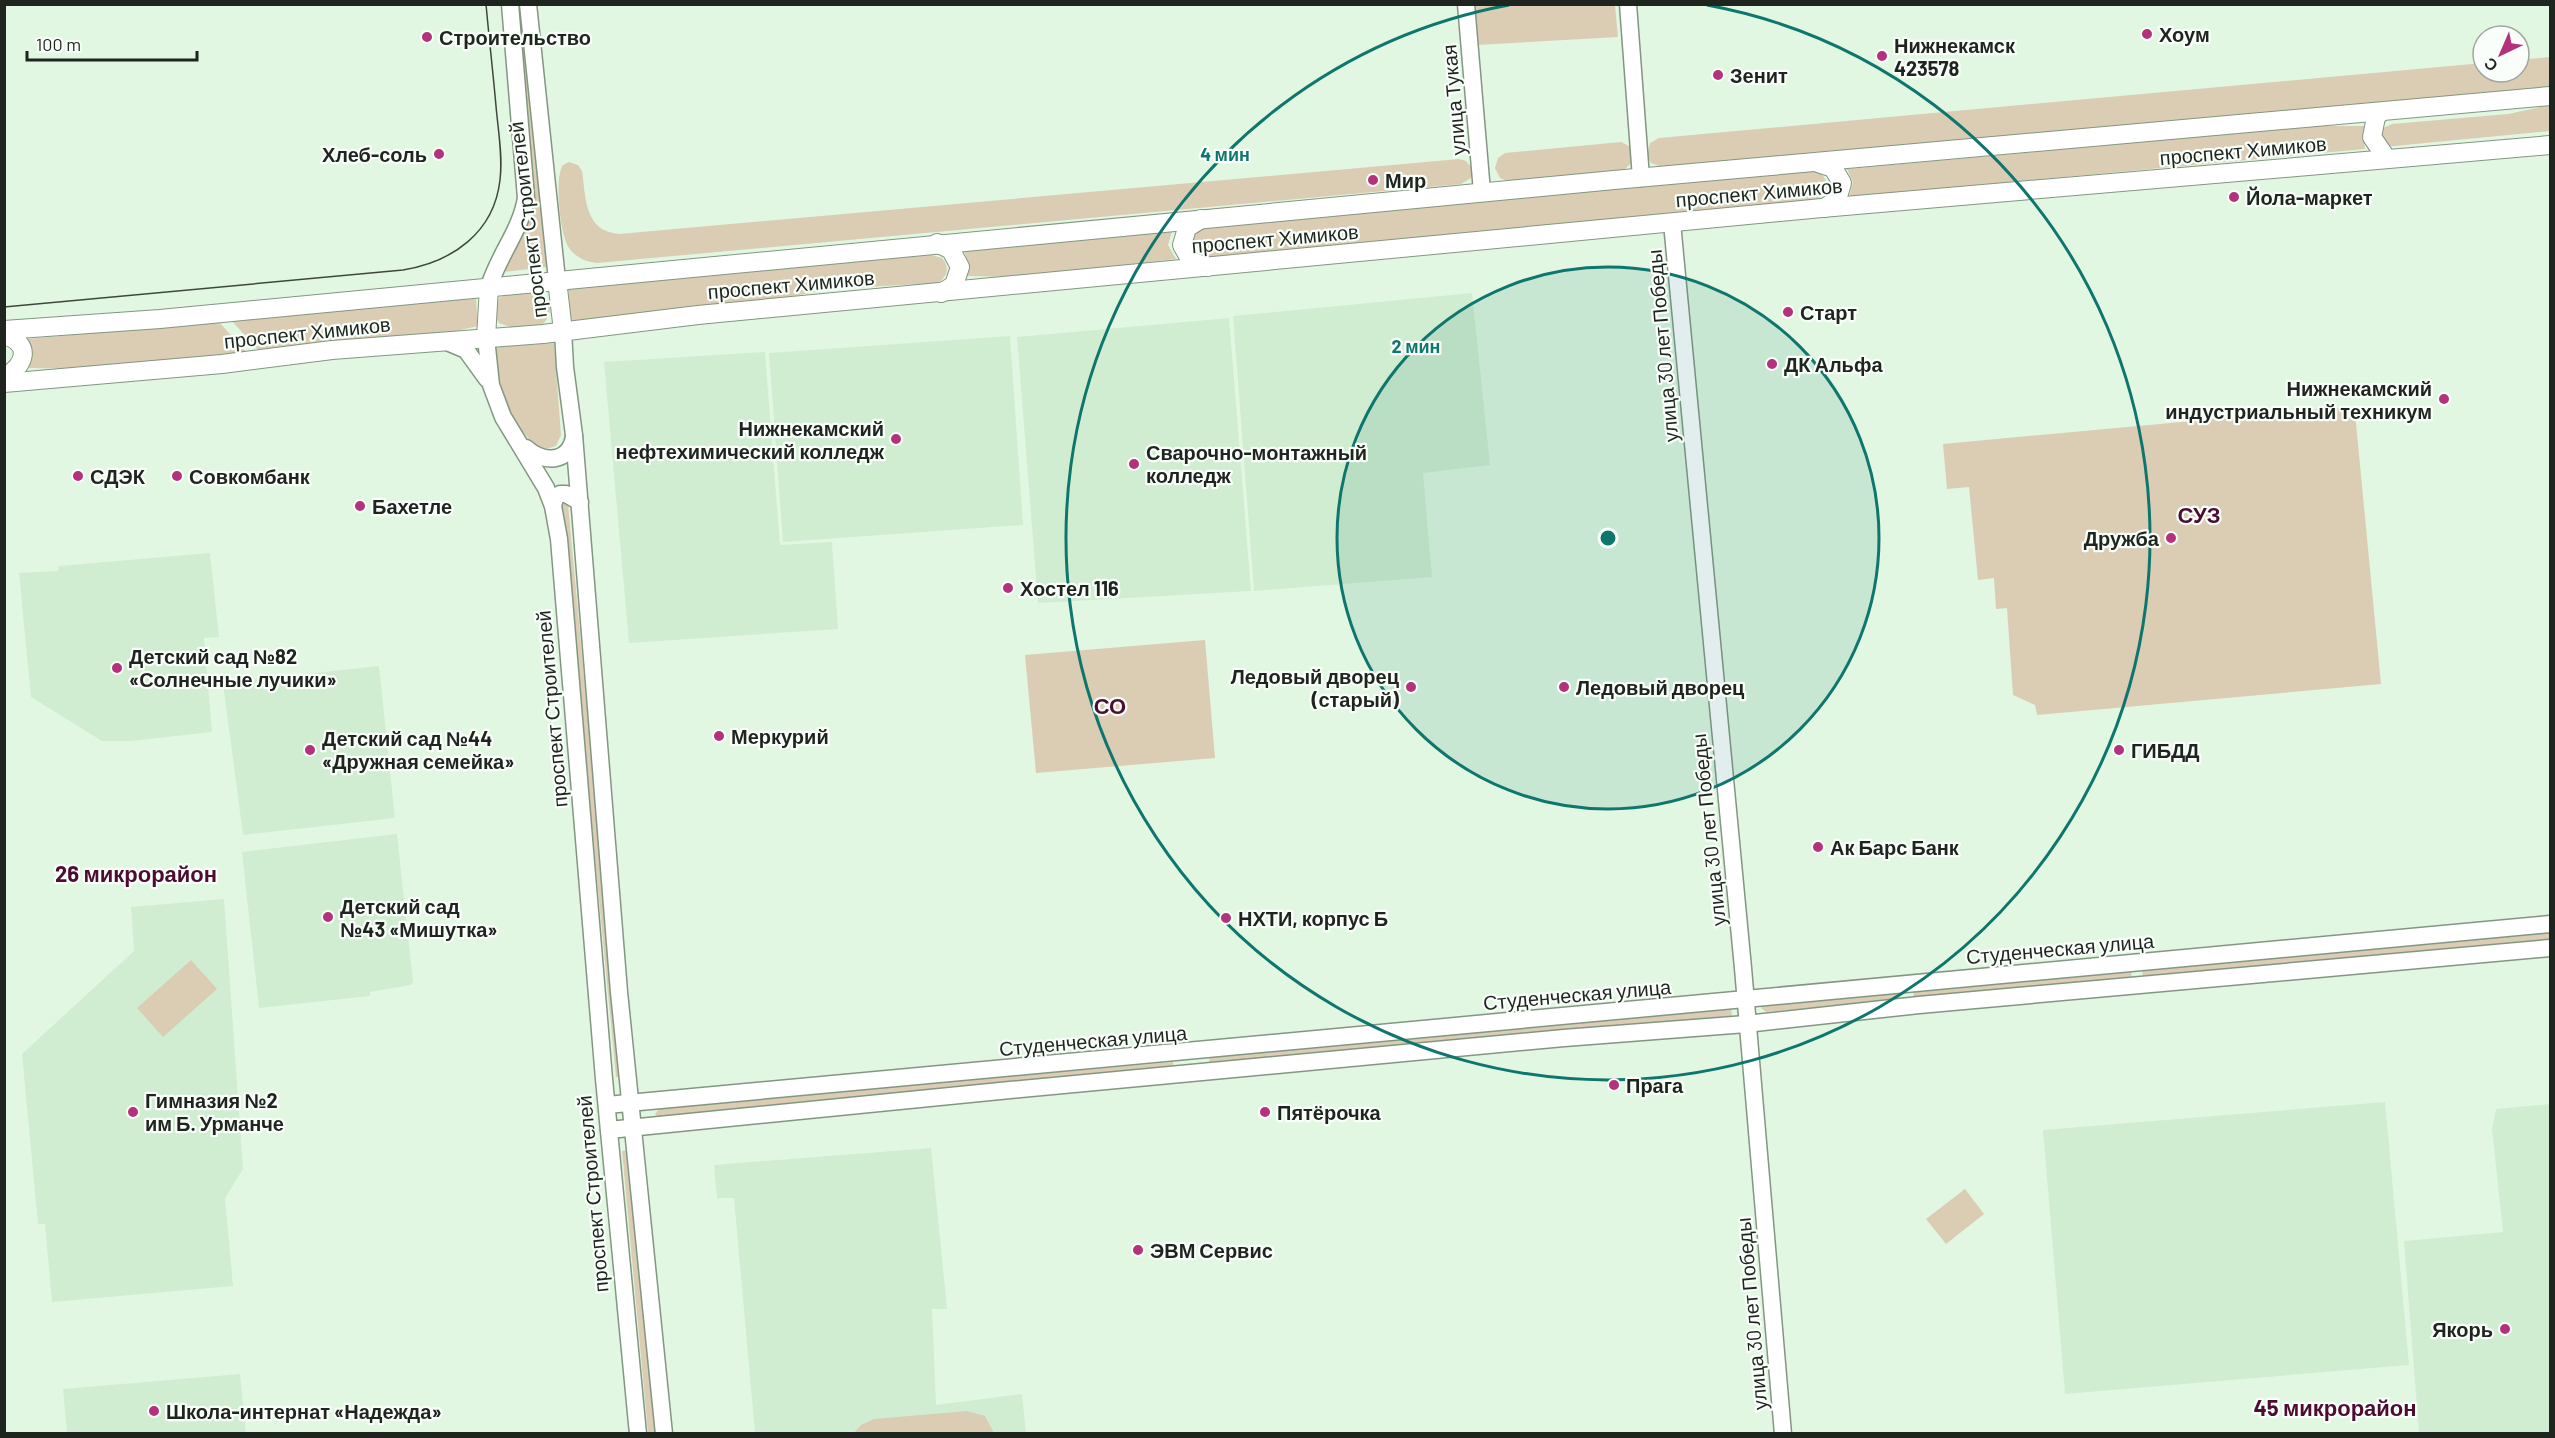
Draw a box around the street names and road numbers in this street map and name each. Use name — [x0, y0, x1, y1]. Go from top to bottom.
street label: улица Тукая — [1436, 44, 1470, 156]
street label: проспект Строителей — [503, 121, 551, 319]
street label: проспект Химиков — [2159, 131, 2327, 169]
street label: проспект Химиков — [1675, 173, 1843, 211]
street label: проспект Химиков — [1191, 219, 1359, 257]
street label: улица 30 лет Победы — [1642, 249, 1682, 443]
street label: проспект Химиков — [707, 265, 875, 303]
street label: проспект Химиков — [223, 311, 391, 353]
street label: проспект Строителей — [530, 610, 572, 808]
street label: улица 30 лет Победы — [1686, 733, 1730, 927]
street label: Студенческая улица — [1965, 928, 2156, 968]
street label: Студенческая улица — [1482, 974, 1673, 1014]
street label: Студенческая улица — [998, 1020, 1189, 1060]
street label: проспект Строителей — [571, 1095, 613, 1293]
street label: улица 30 лет Победы — [1731, 1217, 1771, 1411]

